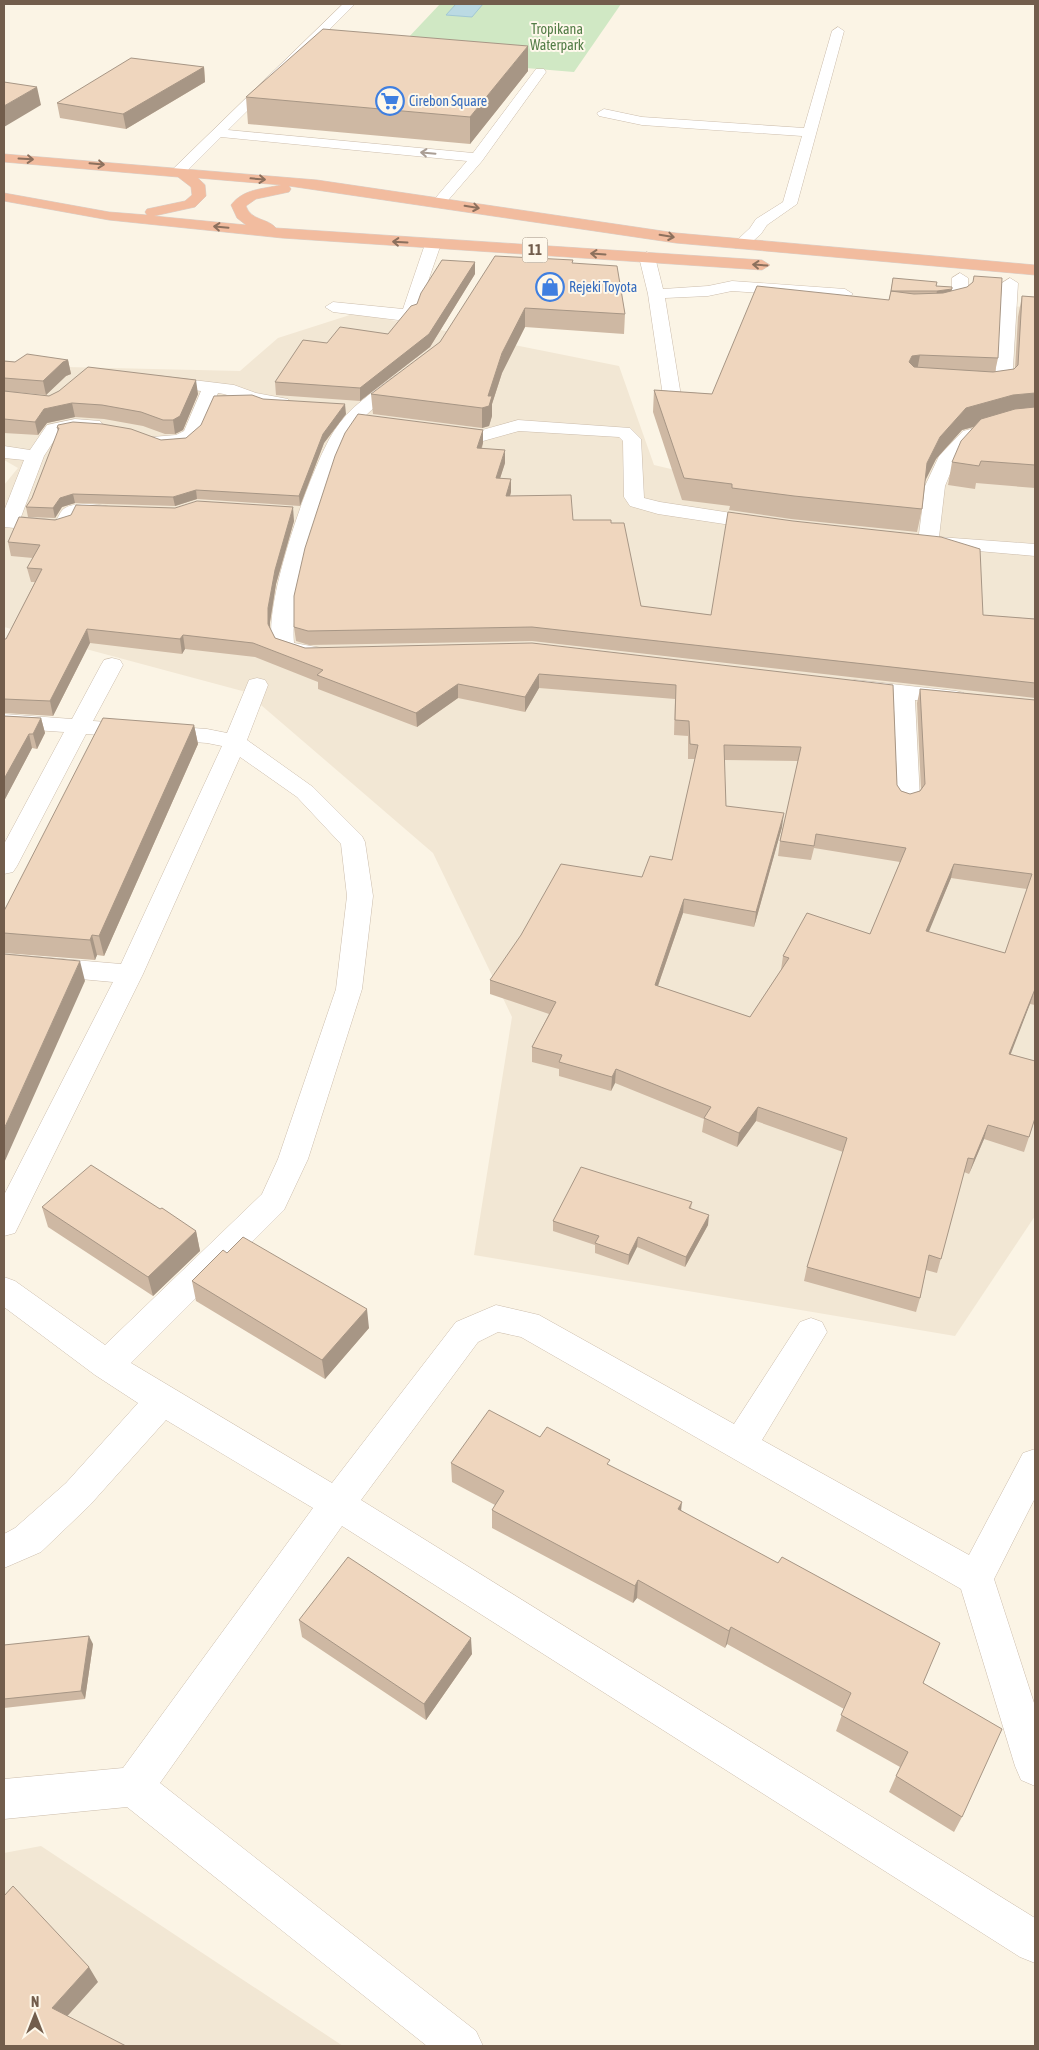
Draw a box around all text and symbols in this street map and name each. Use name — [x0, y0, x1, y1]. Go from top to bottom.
park label: Tropikana Waterpark — [530, 21, 584, 53]
supermarket icon: Cirebon Square — [375, 86, 405, 116]
place label: Cirebon Square — [409, 93, 487, 109]
one-way arrow — [421, 148, 437, 158]
one-way arrow — [18, 154, 34, 164]
one-way arrow — [88, 160, 104, 169]
one-way arrow — [250, 174, 266, 184]
one-way arrow — [463, 202, 479, 212]
one-way arrow — [213, 223, 229, 232]
one-way arrow — [658, 232, 674, 242]
one-way arrow — [393, 237, 409, 246]
road number: 11 — [522, 238, 548, 262]
one-way arrow — [590, 249, 606, 259]
one-way arrow — [752, 260, 768, 270]
shop icon: Rejeki Toyota — [535, 272, 565, 302]
place label: Rejeki Toyota — [569, 279, 637, 295]
north arrow — [10, 1990, 60, 2040]
text: N — [31, 1994, 39, 2010]

